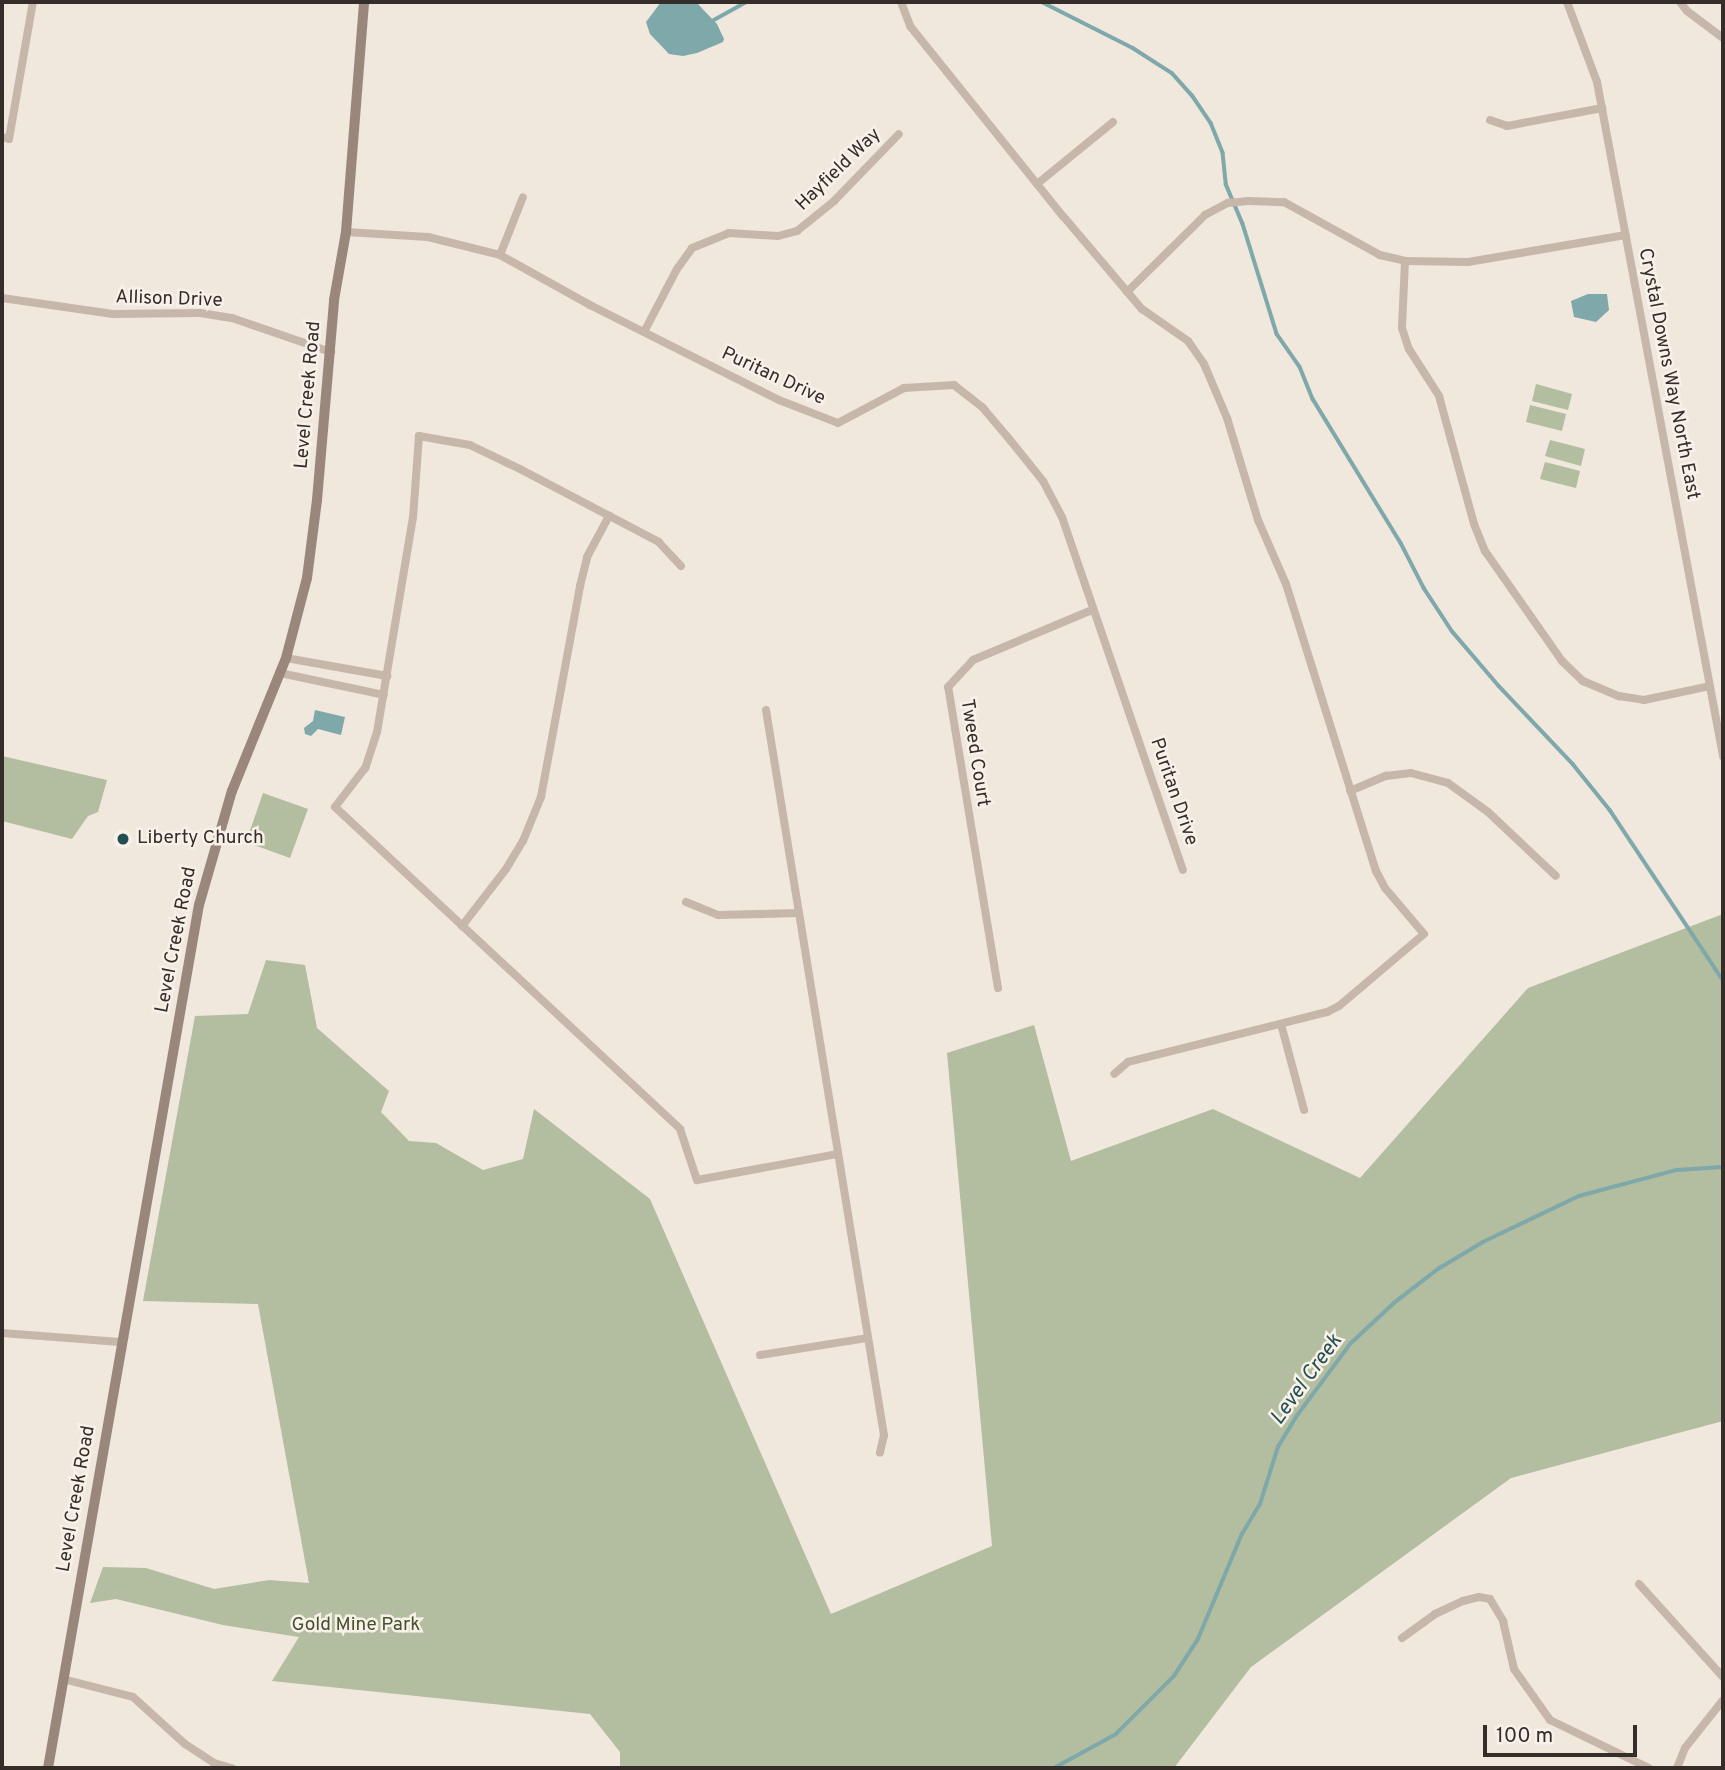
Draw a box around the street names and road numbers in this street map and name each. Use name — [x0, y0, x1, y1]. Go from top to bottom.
street label: Hayfield Way — [792, 124, 886, 216]
street label: Crystal Downs Way North East — [1632, 246, 1704, 502]
street label: Allison Drive — [115, 287, 223, 313]
street label: Level Creek Road — [291, 320, 327, 470]
street label: Puritan Drive — [717, 343, 829, 411]
street label: Tweed Court — [954, 698, 994, 808]
street label: Puritan Drive — [1144, 735, 1202, 849]
street label: Level Creek Road — [152, 865, 202, 1015]
street label: Level Creek Road — [53, 1424, 101, 1574]

